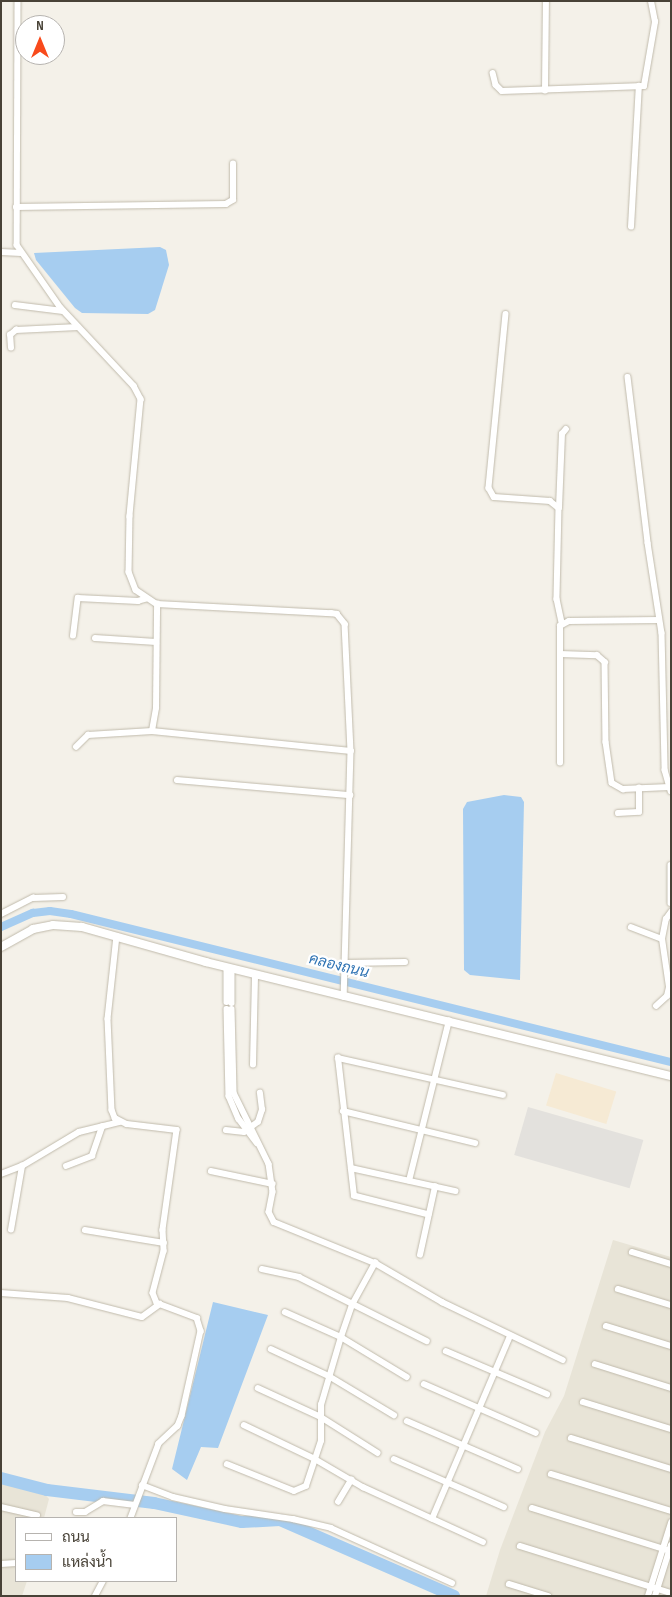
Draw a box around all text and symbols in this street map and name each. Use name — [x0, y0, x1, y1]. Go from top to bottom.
north arrow — [15, 15, 65, 65]
text: N — [36, 17, 44, 34]
water label: คลองถนน — [307, 950, 371, 982]
legend — [15, 1517, 178, 1582]
text: ถนน — [62, 1528, 90, 1547]
text: แหล่งน้ำ — [62, 1553, 113, 1572]

